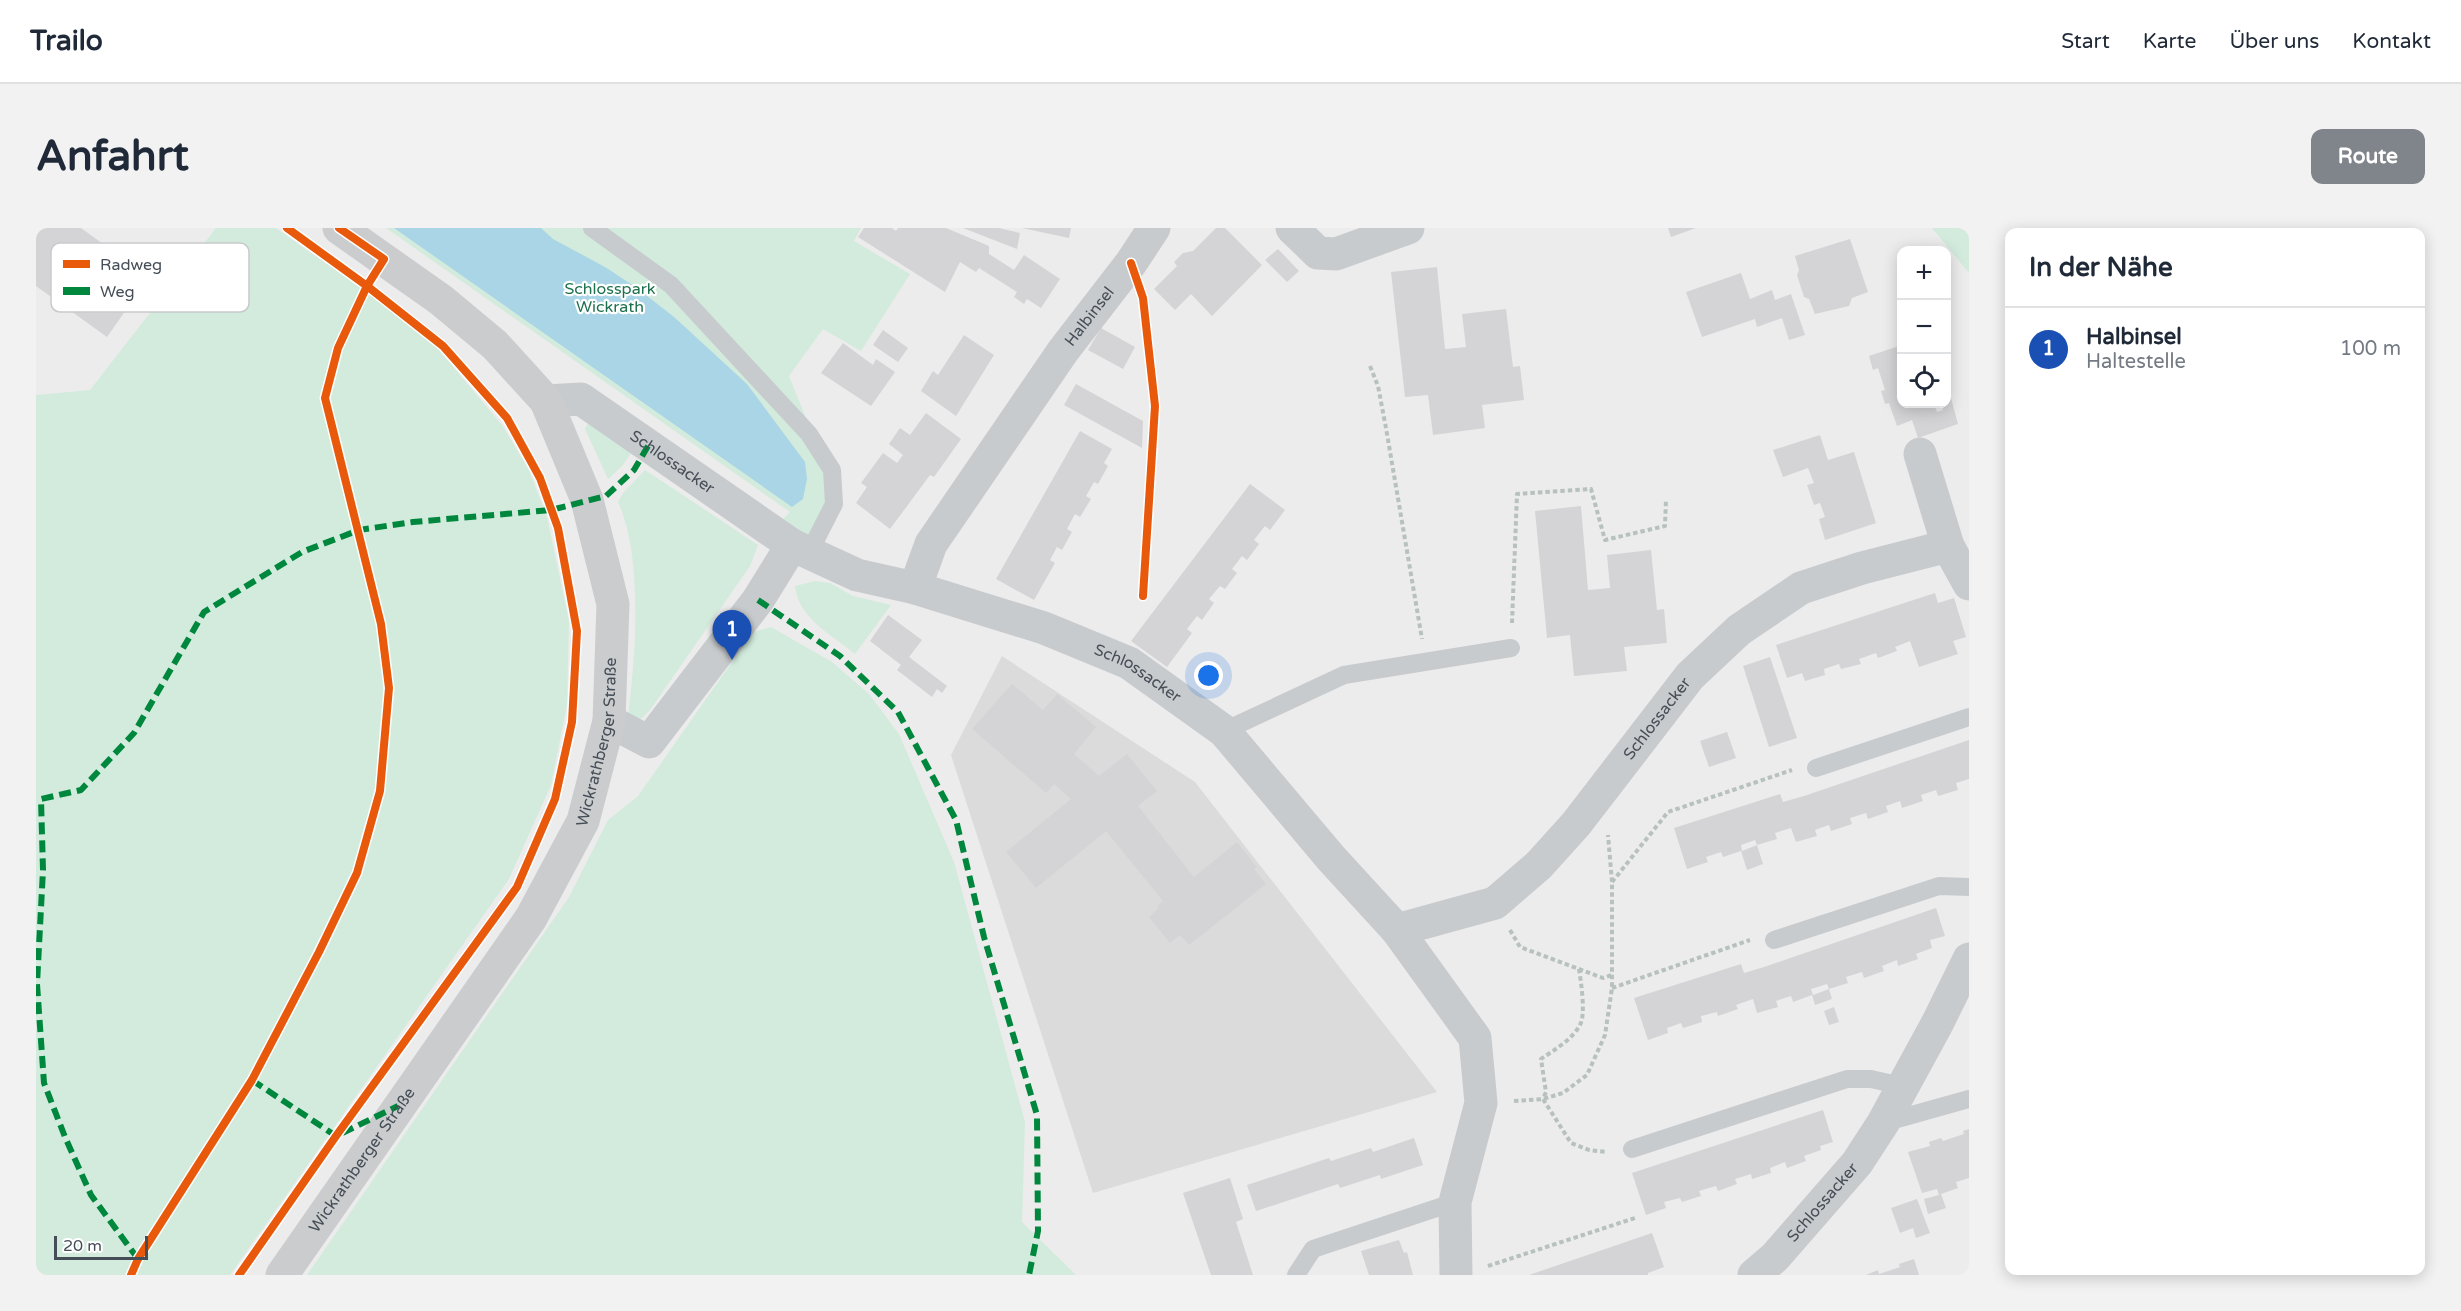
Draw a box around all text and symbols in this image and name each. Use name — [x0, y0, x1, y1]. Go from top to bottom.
text: Trailo — [30, 24, 103, 58]
text: Start — [2061, 29, 2110, 54]
text: Karte — [2143, 29, 2196, 54]
text: Über uns — [2229, 29, 2319, 54]
text: Kontakt — [2352, 29, 2431, 54]
button: Route — [2311, 129, 2425, 184]
text: Anfahrt — [36, 131, 189, 182]
legend — [51, 243, 249, 312]
map controls — [1897, 246, 1951, 408]
button: + — [1897, 246, 1951, 300]
text: In der Nähe — [2029, 252, 2173, 283]
text: Radweg — [100, 255, 162, 275]
park label: Schlosspark Wickrath — [564, 279, 656, 317]
text: Weg — [100, 282, 135, 302]
street label: Halbinsel — [1060, 283, 1119, 350]
button: − — [1897, 300, 1951, 354]
text: Halbinsel — [2086, 324, 2182, 350]
text: 1 — [2042, 337, 2055, 361]
text: 100 m — [2340, 337, 2401, 361]
text: Haltestelle — [2086, 350, 2186, 374]
button: locate — [1897, 354, 1951, 408]
street label: Schlossacker — [626, 426, 719, 499]
pin: 1 — [712, 610, 752, 660]
street label: Schlossacker — [1091, 640, 1186, 707]
street label: Wickrathberger Straße — [572, 657, 621, 829]
your location — [1194, 661, 1223, 690]
street label: Schlossacker — [1619, 673, 1696, 764]
street label: Wickrathberger Straße — [305, 1084, 420, 1237]
street label: Schlossacker — [1783, 1158, 1863, 1246]
scale bar — [54, 1233, 148, 1260]
text: 20 m — [63, 1236, 102, 1256]

